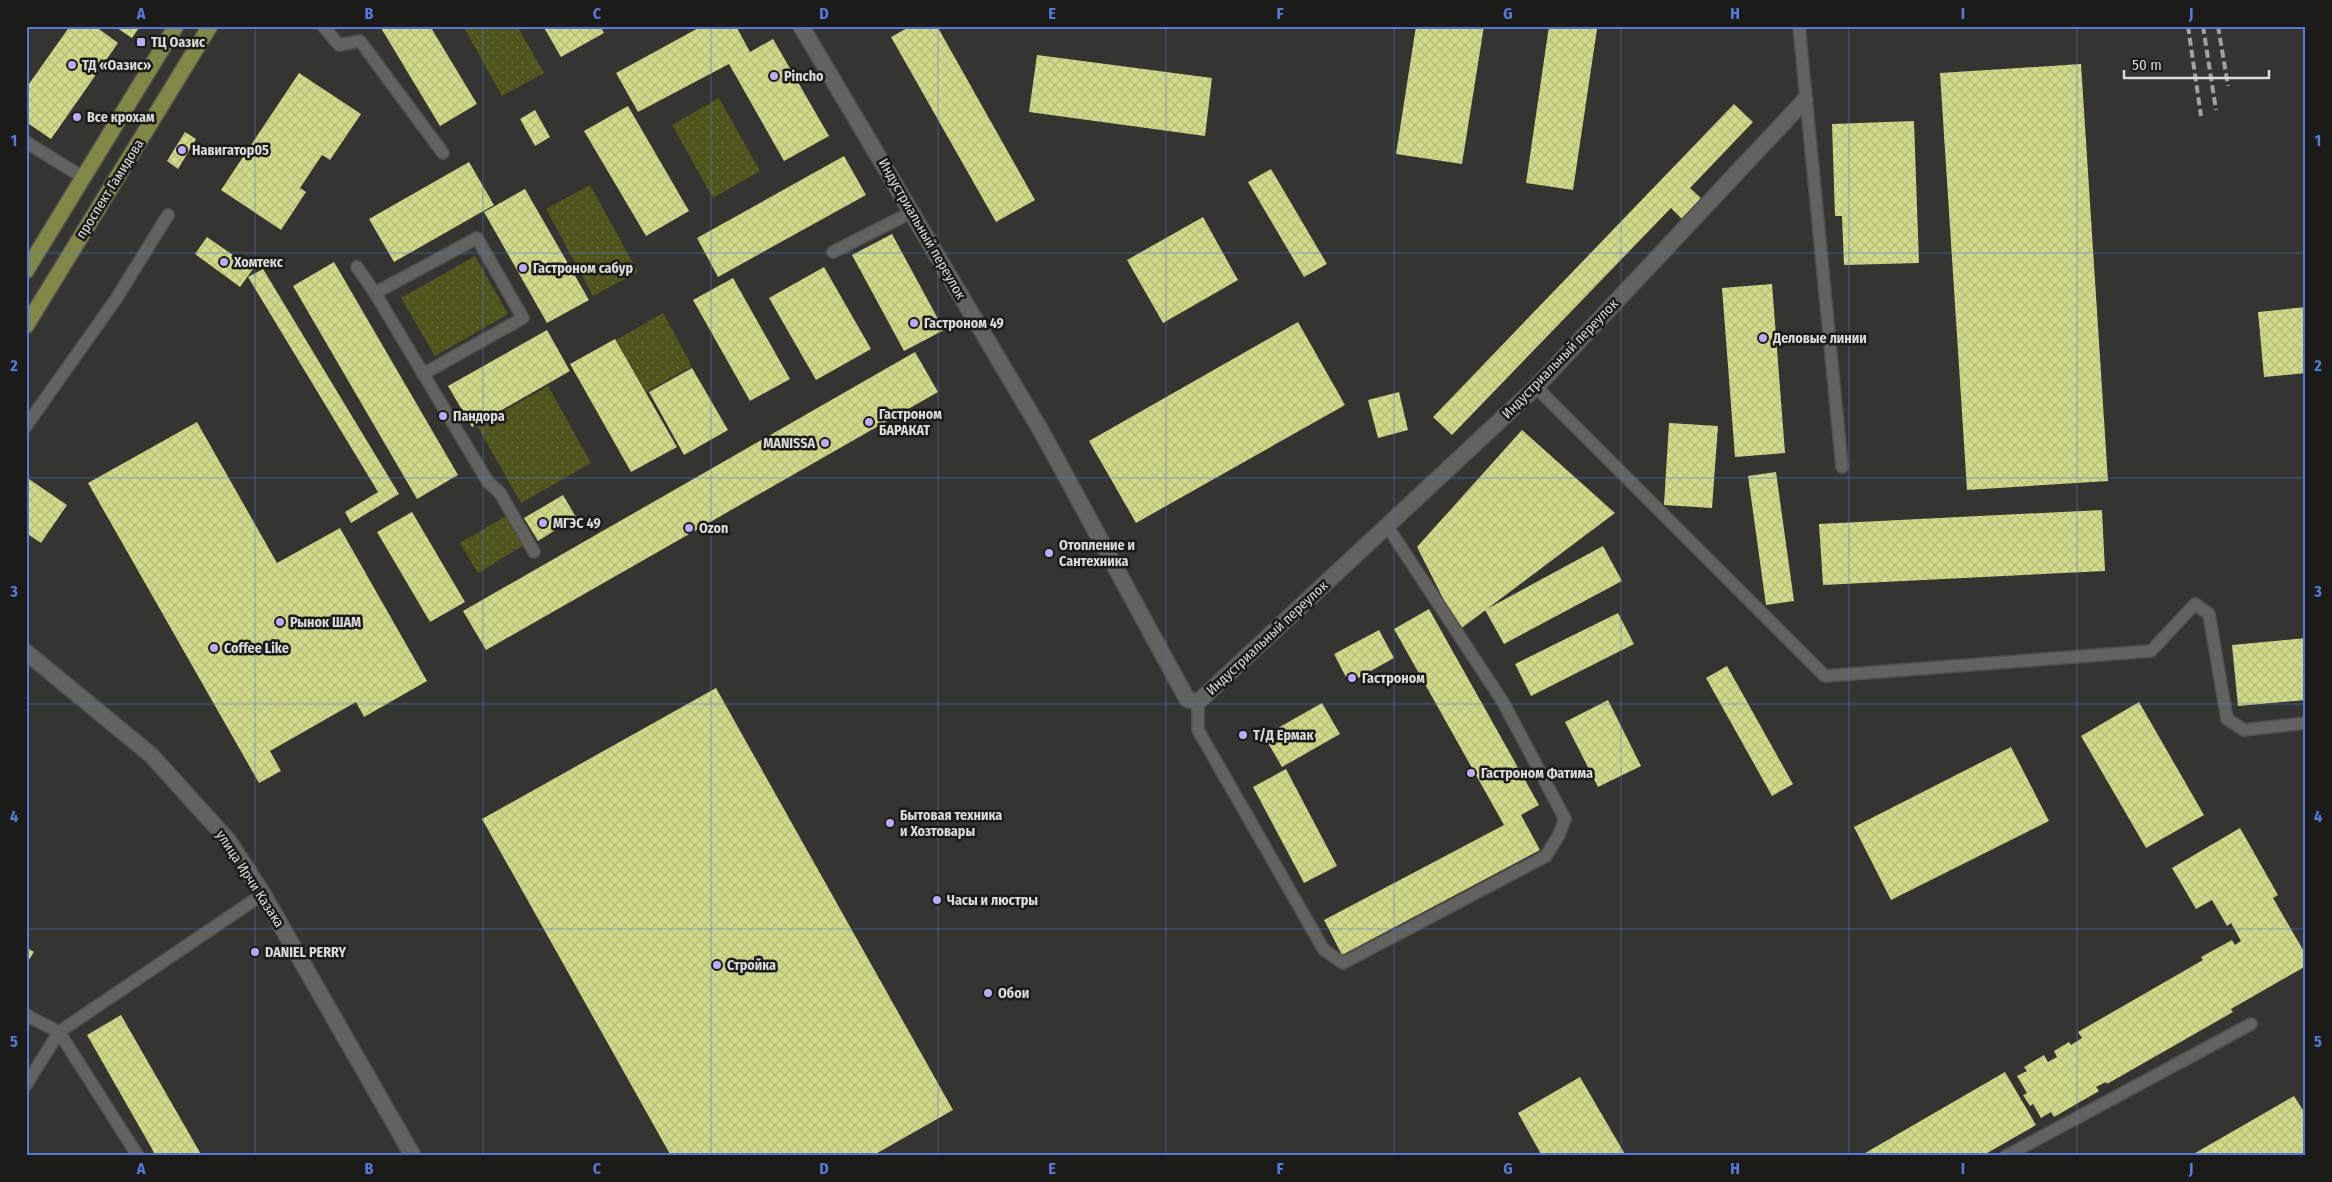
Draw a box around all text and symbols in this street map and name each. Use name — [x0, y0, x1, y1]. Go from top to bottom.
text: A — [136, 4, 146, 23]
text: B — [365, 4, 374, 23]
text: C — [593, 4, 602, 23]
text: D — [819, 4, 829, 23]
text: E — [1048, 4, 1056, 23]
text: F — [1276, 4, 1284, 23]
text: G — [1503, 4, 1513, 23]
text: H — [1730, 4, 1740, 23]
text: I — [1961, 4, 1965, 23]
text: J — [2188, 4, 2193, 23]
place label: ТЦ Оазис — [151, 34, 206, 51]
marker: ТЦ Оазис — [135, 36, 147, 48]
scale bar — [2124, 48, 2270, 80]
text: 50 m — [2132, 56, 2162, 74]
place label: ТД «Оазис» — [82, 57, 151, 74]
marker: ТД «Оазис» — [66, 59, 78, 71]
place label: Pincho — [784, 68, 824, 85]
marker: Pincho — [768, 70, 780, 82]
place label: Все крохам — [87, 109, 155, 126]
marker: Все крохам — [71, 111, 83, 123]
text: 1 — [11, 131, 17, 150]
text: 1 — [2315, 131, 2321, 150]
street label: проспект Гамидова — [73, 136, 148, 242]
place label: Навигатор05 — [192, 142, 269, 159]
marker: Навигатор05 — [176, 144, 188, 156]
street label: Индустриальный переулок — [875, 156, 970, 303]
place label: Хомтекс — [233, 254, 284, 271]
marker: Хомтекс — [218, 256, 230, 268]
place label: Гастроном сабур — [533, 260, 633, 277]
marker: Гастроном сабур — [517, 262, 529, 274]
street label: Индустриальный переулок — [1498, 295, 1622, 422]
place label: Гастроном 49 — [924, 315, 1004, 332]
marker: Гастроном 49 — [908, 317, 920, 329]
place label: Деловые линии — [1772, 330, 1867, 347]
marker: Деловые линии — [1757, 332, 1769, 344]
text: 2 — [9, 356, 18, 375]
text: 2 — [2313, 356, 2322, 375]
place label: Гастроном БАРАКАТ — [879, 406, 942, 439]
place label: Пандора — [453, 408, 505, 425]
marker: Пандора — [437, 410, 449, 422]
marker: Гастроном БАРАКАТ — [863, 416, 875, 428]
place label: MANISSA — [763, 435, 815, 452]
marker: MANISSA — [819, 437, 831, 449]
place label: МГЭС 49 — [553, 515, 601, 532]
marker: МГЭС 49 — [537, 517, 549, 529]
place label: Ozon — [699, 520, 728, 537]
marker: Ozon — [683, 522, 695, 534]
place label: Отопление и Сантехника — [1059, 537, 1135, 570]
marker: Отопление и Сантехника — [1043, 547, 1055, 559]
street label: Индустриальный переулок — [1203, 577, 1332, 699]
text: 3 — [9, 582, 18, 601]
text: 3 — [2313, 582, 2322, 601]
place label: Рынок ШАМ — [290, 614, 361, 631]
marker: Рынок ШАМ — [274, 616, 286, 628]
place label: Coffee Like — [224, 640, 289, 657]
marker: Coffee Like — [208, 642, 220, 654]
place label: Гастроном — [1362, 670, 1425, 687]
marker: Гастроном — [1346, 672, 1358, 684]
place label: Т/Д Ермак — [1253, 727, 1315, 744]
marker: Т/Д Ермак — [1237, 729, 1249, 741]
place label: Гастроном Фатима — [1481, 765, 1593, 782]
marker: Гастроном Фатима — [1465, 767, 1477, 779]
text: 4 — [10, 807, 18, 826]
place label: Бытовая техника и Хозтовары — [900, 807, 1002, 840]
text: 4 — [2314, 807, 2322, 826]
marker: Бытовая техника и Хозтовары — [884, 817, 896, 829]
street label: улица Ирчи Казака — [212, 827, 288, 931]
place label: Часы и люстры — [947, 892, 1038, 909]
marker: Часы и люстры — [931, 894, 943, 906]
place label: DANIEL PERRY — [265, 944, 347, 961]
marker: DANIEL PERRY — [249, 946, 261, 958]
place label: Стройка — [727, 957, 776, 974]
marker: Стройка — [711, 959, 723, 971]
place label: Обои — [998, 985, 1029, 1002]
marker: Обои — [982, 987, 994, 999]
text: 5 — [10, 1032, 18, 1051]
text: 5 — [2314, 1032, 2322, 1051]
text: A — [136, 1159, 146, 1178]
text: B — [365, 1159, 374, 1178]
text: C — [593, 1159, 602, 1178]
text: D — [819, 1159, 829, 1178]
text: E — [1048, 1159, 1056, 1178]
text: F — [1276, 1159, 1284, 1178]
text: G — [1503, 1159, 1513, 1178]
text: H — [1730, 1159, 1740, 1178]
text: I — [1961, 1159, 1965, 1178]
text: J — [2188, 1159, 2193, 1178]

